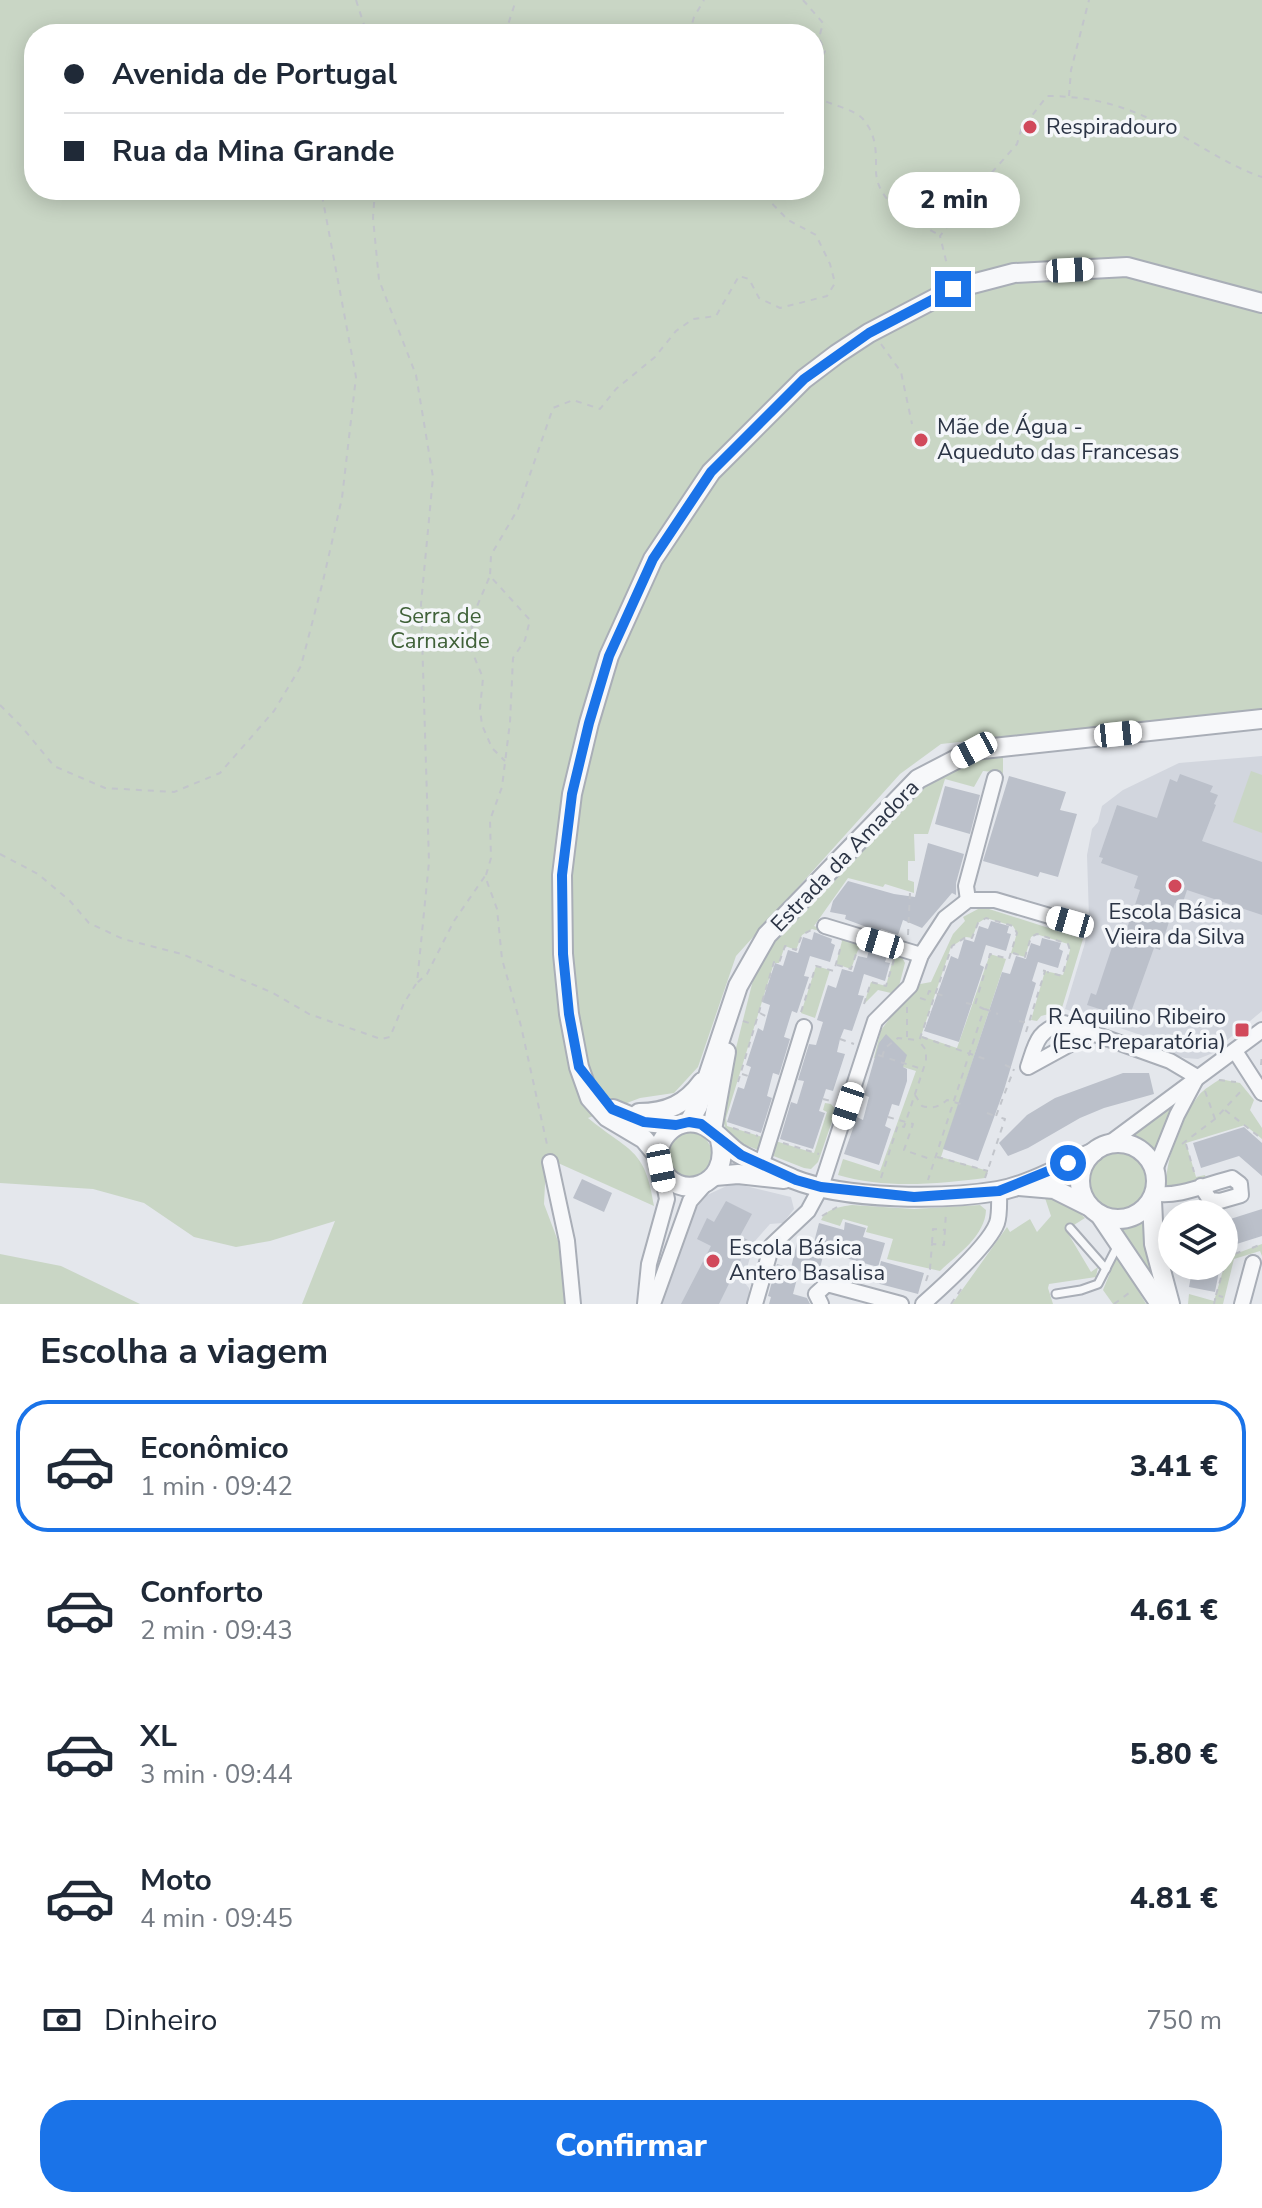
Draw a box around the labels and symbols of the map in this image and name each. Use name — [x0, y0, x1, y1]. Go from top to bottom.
place label: Respiradouro — [1046, 112, 1177, 142]
marker: Respiradouro — [1021, 118, 1039, 136]
callout: 2 min — [887, 173, 1019, 229]
car — [1045, 257, 1095, 283]
route end — [935, 271, 971, 307]
place label: Mãe de Água - Aqueduto das Francesas — [937, 412, 1179, 467]
marker: Mãe de Água - Aqueduto das Francesas — [912, 431, 930, 449]
park label: Serra de Carnaxide — [390, 601, 490, 656]
car — [1093, 720, 1143, 748]
car — [947, 728, 1001, 772]
street label: Estrada da Amadora — [764, 773, 926, 939]
marker: Escola Básica Vieira da Silva — [1166, 877, 1184, 895]
place label: Escola Básica Vieira da Silva — [1104, 897, 1245, 952]
car — [1044, 904, 1096, 940]
car — [854, 925, 906, 961]
place label: R Aquilino Ribeiro (Esc Preparatória) — [1048, 1002, 1226, 1057]
marker: R Aquilino Ribeiro (Esc Preparatória) — [1233, 1021, 1251, 1039]
car — [829, 1079, 867, 1133]
car — [645, 1142, 677, 1194]
route start — [1050, 1145, 1086, 1181]
place label: Escola Básica Antero Basalisa — [729, 1233, 885, 1288]
marker: Escola Básica Antero Basalisa — [704, 1252, 722, 1270]

